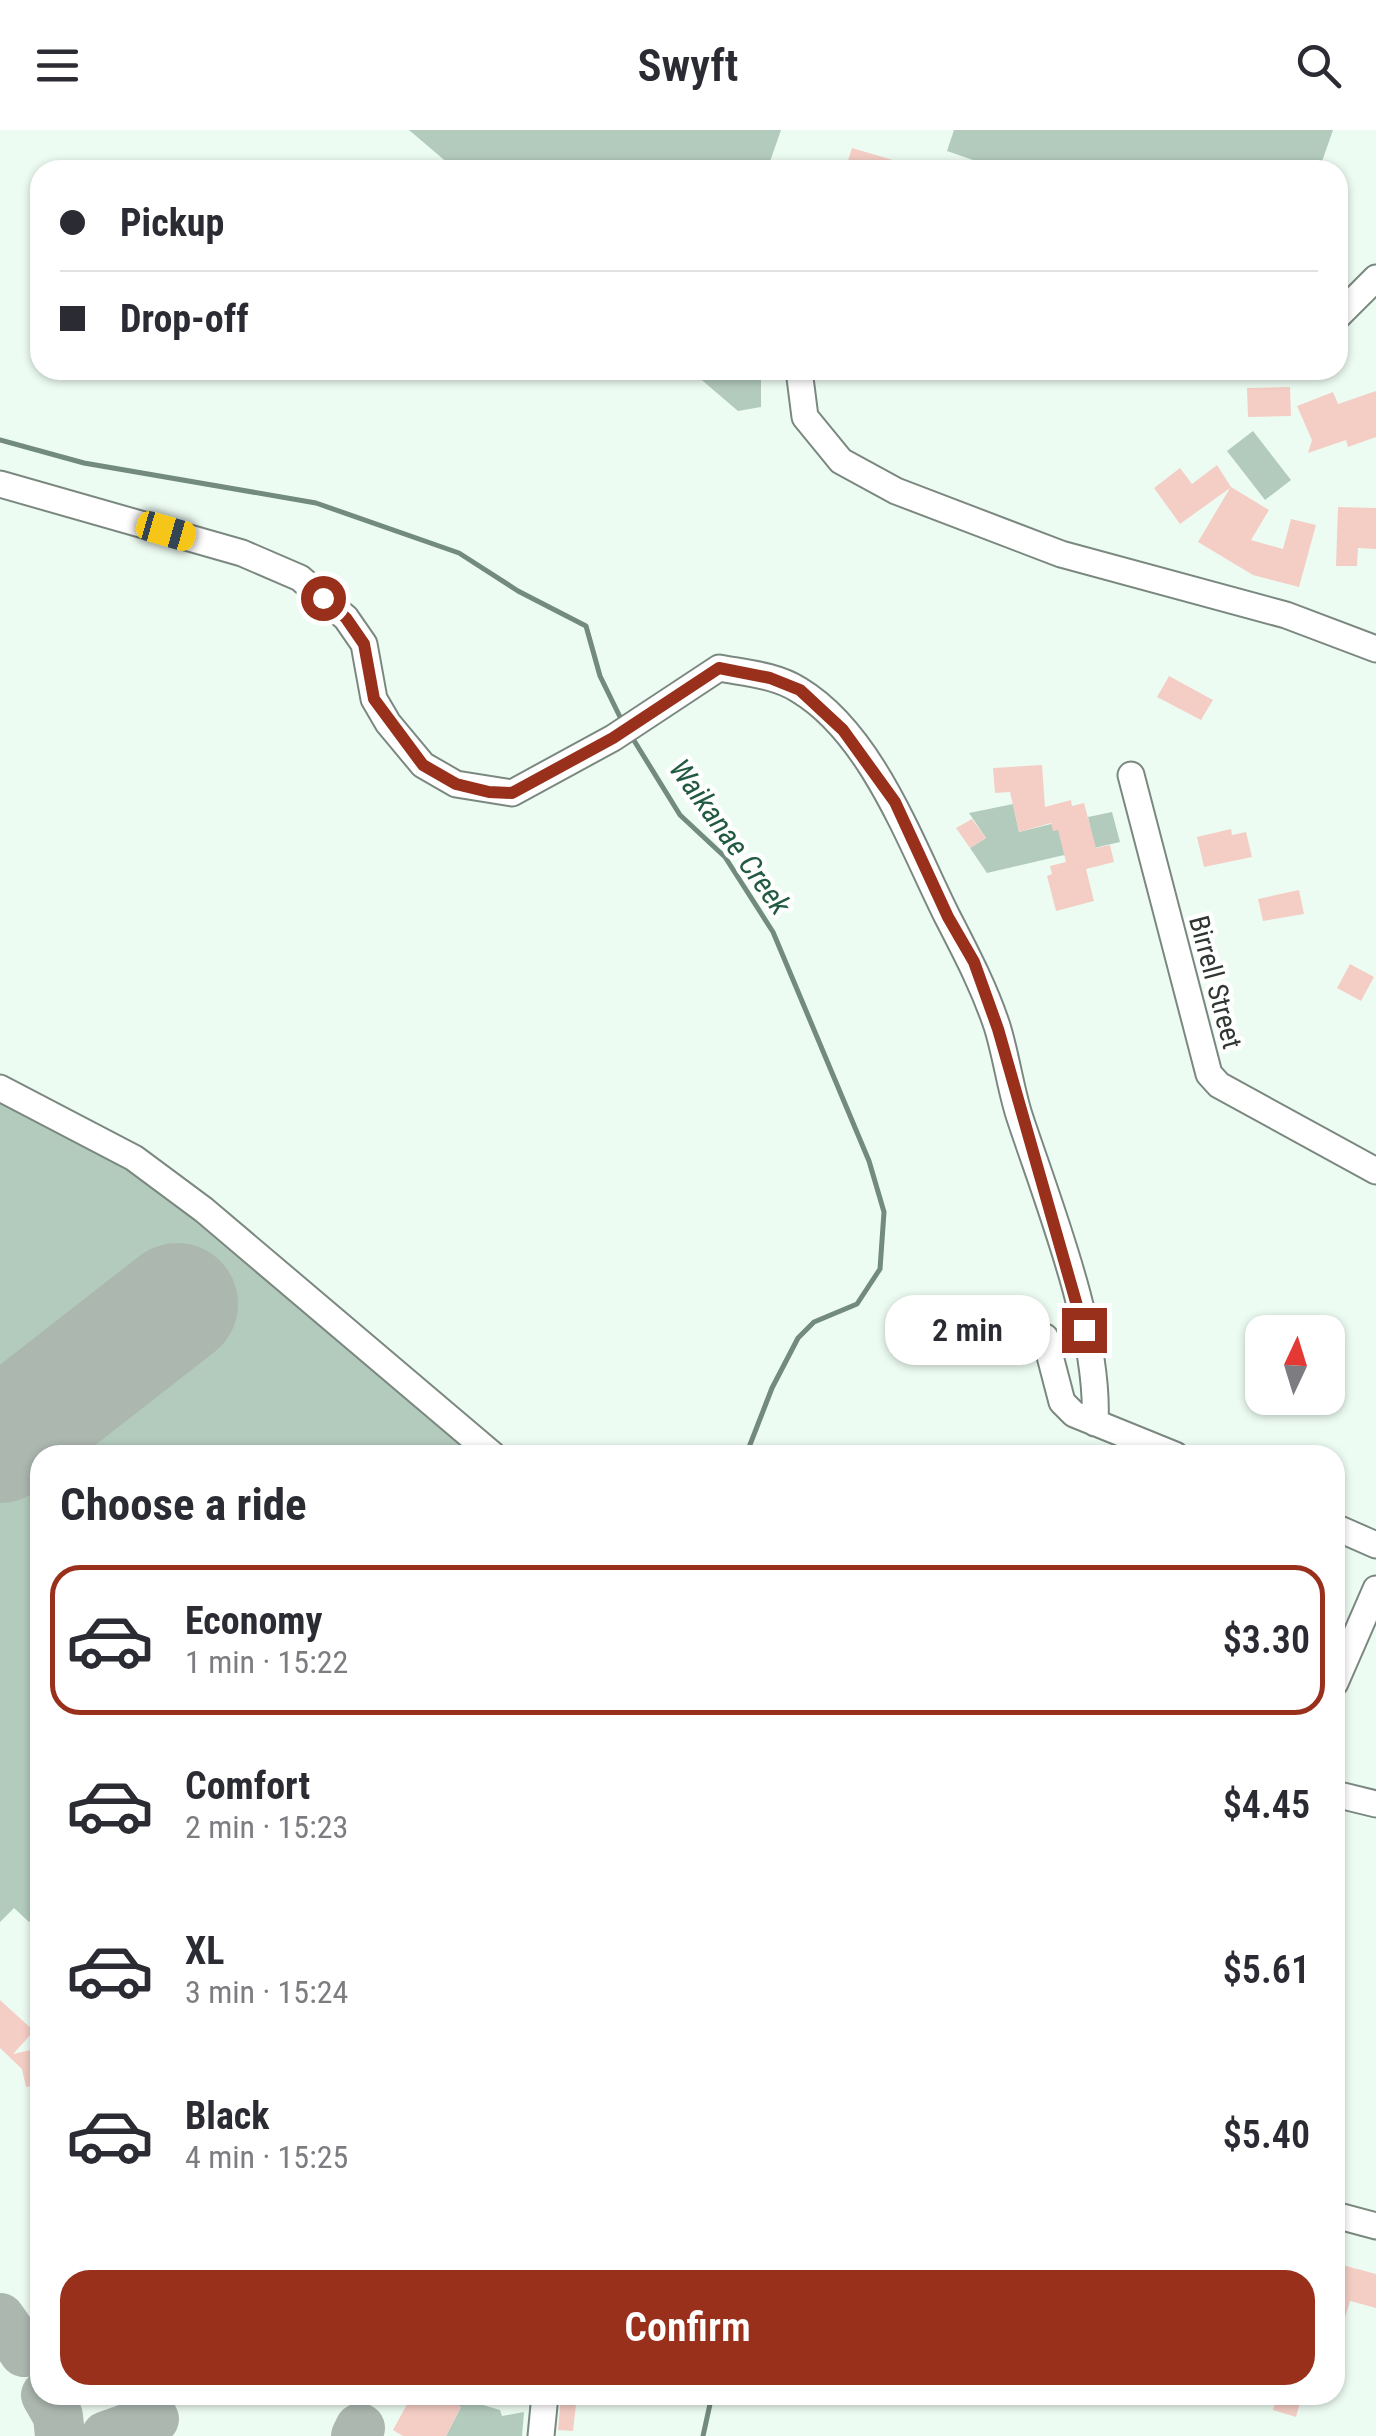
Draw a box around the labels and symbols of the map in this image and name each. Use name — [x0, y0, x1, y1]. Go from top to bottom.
car — [133, 508, 199, 554]
route start — [301, 576, 346, 621]
water label: Waikanae Creek — [662, 752, 799, 922]
street label: Birrell Street — [1182, 912, 1249, 1052]
callout: 2 min — [884, 1295, 1049, 1365]
route end — [1062, 1308, 1107, 1353]
north arrow — [1245, 1315, 1345, 1415]

